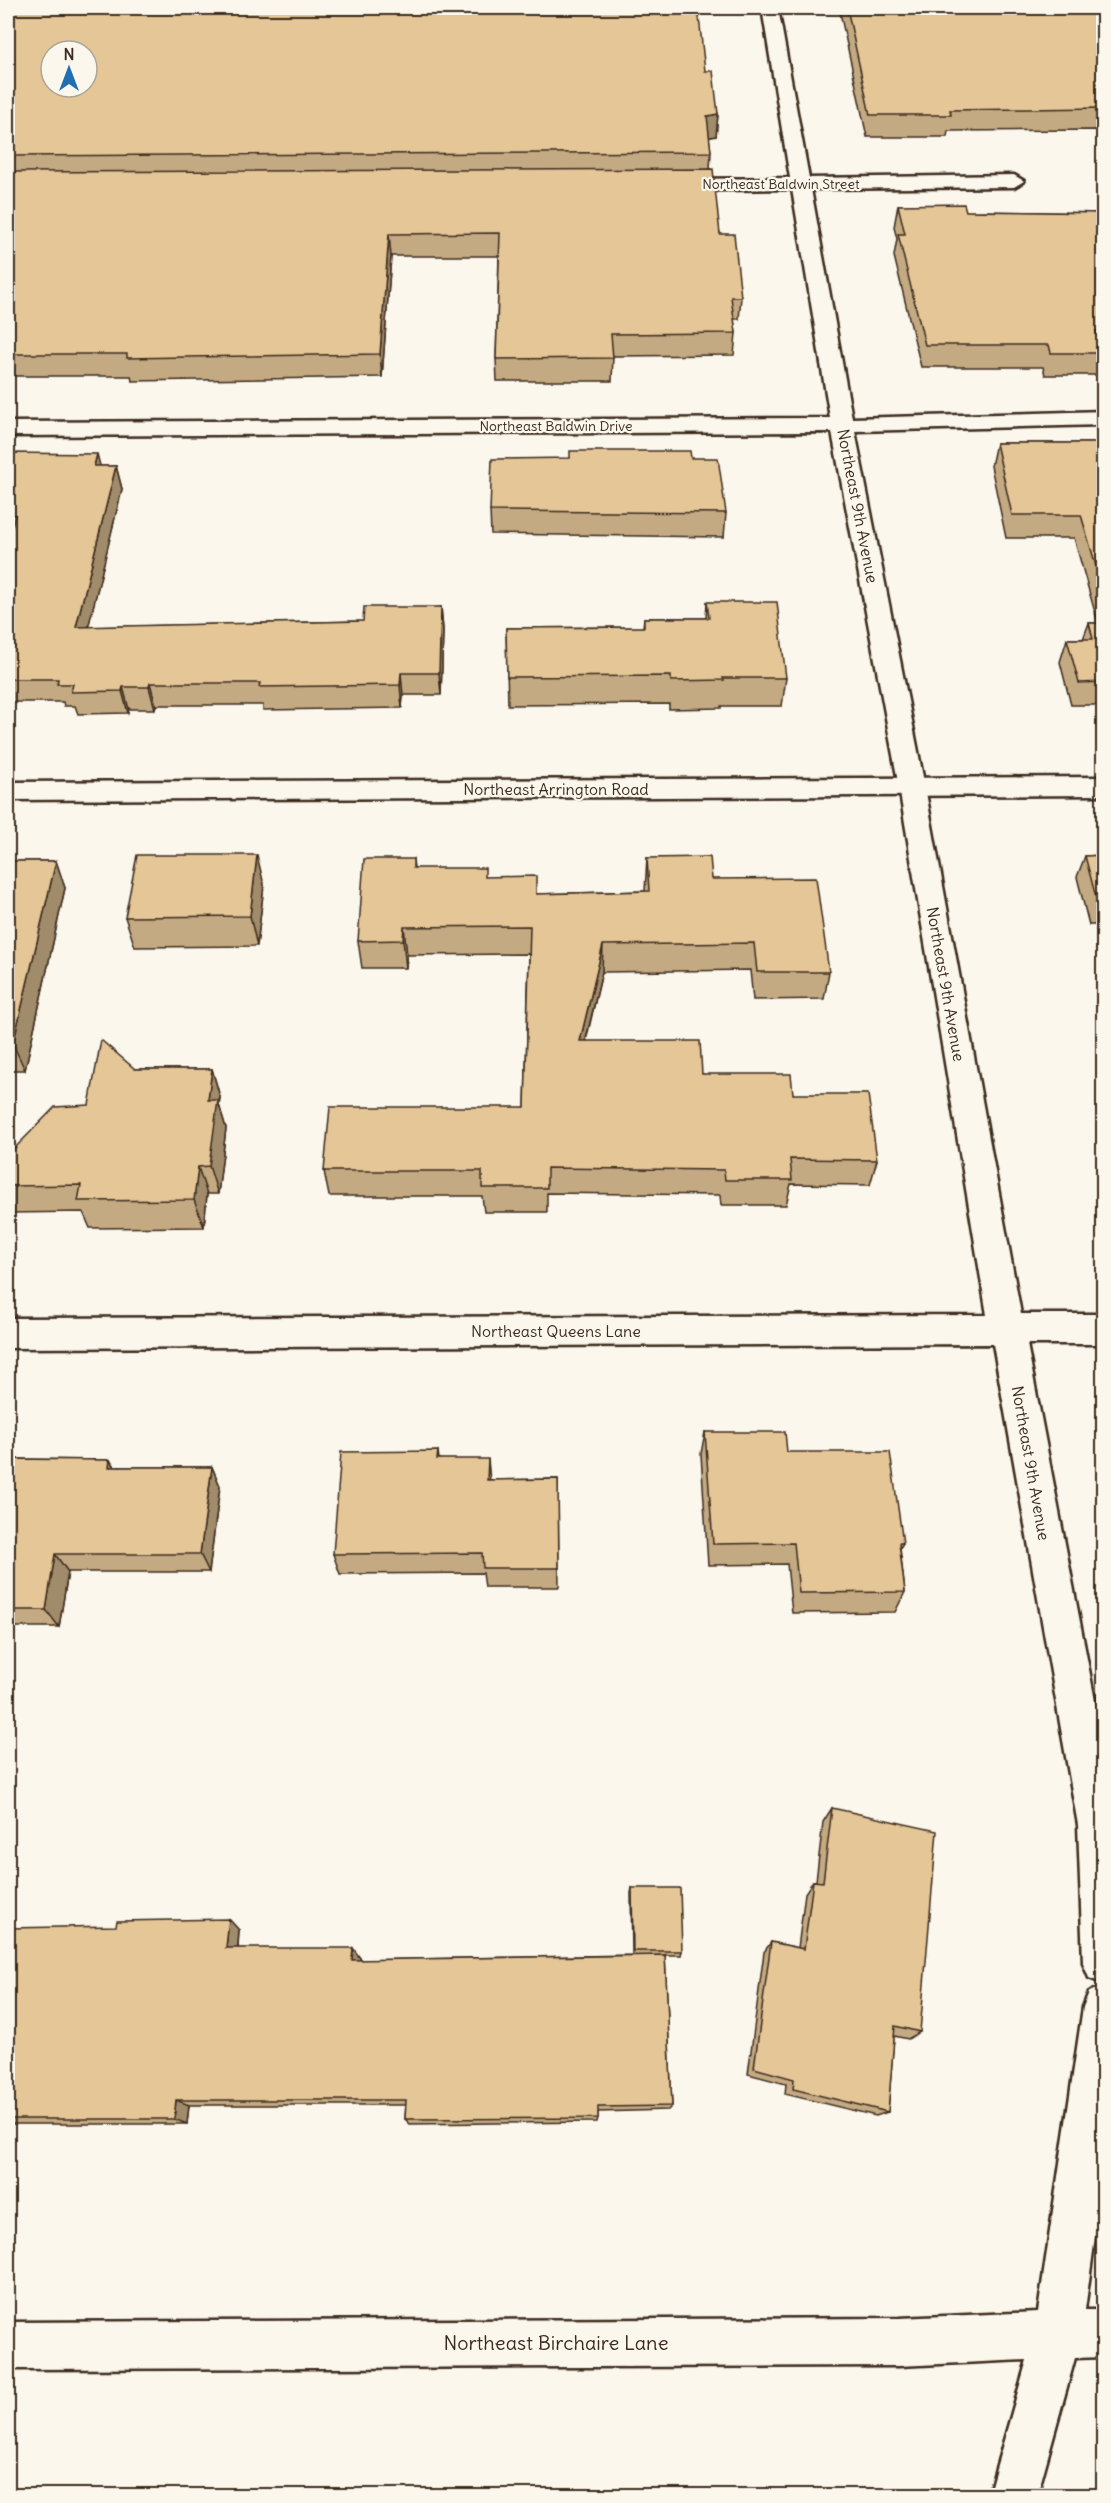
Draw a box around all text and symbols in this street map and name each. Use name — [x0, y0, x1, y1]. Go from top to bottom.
north arrow — [39, 39, 99, 99]
text: N — [63, 44, 75, 64]
street label: Northeast Baldwin Street — [702, 175, 860, 193]
street label: Northeast Baldwin Drive — [479, 417, 633, 435]
street label: Northeast 9th Avenue — [833, 427, 883, 585]
street label: Northeast Arrington Road — [463, 779, 649, 799]
street label: Northeast 9th Avenue — [923, 905, 969, 1063]
street label: Northeast Queens Lane — [471, 1321, 641, 1341]
street label: Northeast 9th Avenue — [1008, 1384, 1054, 1542]
street label: Northeast Birchaire Lane — [444, 2330, 668, 2355]

